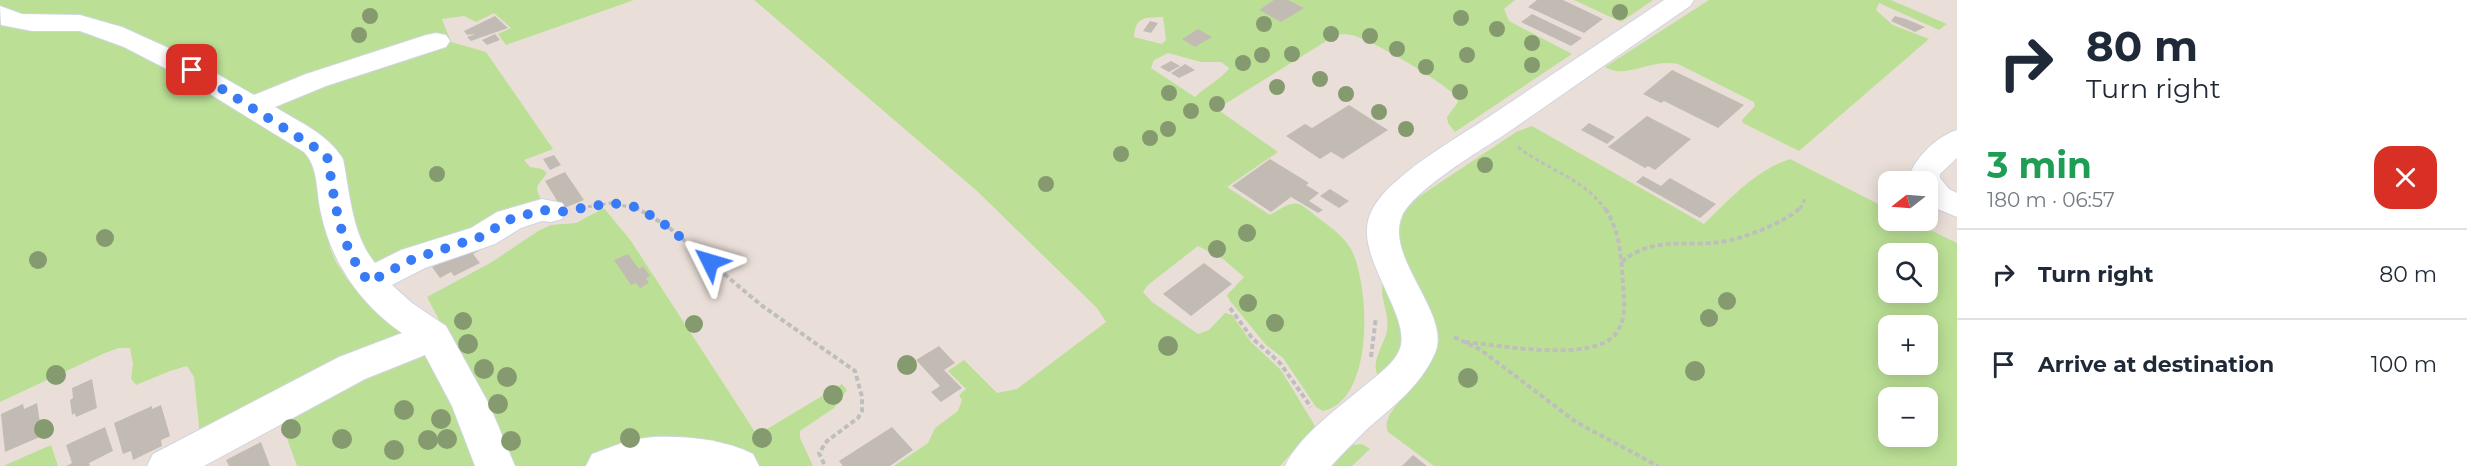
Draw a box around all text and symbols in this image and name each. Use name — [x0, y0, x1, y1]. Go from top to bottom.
text: 80 m — [2086, 20, 2198, 72]
icon: right — [1987, 24, 2065, 102]
pin — [166, 44, 217, 95]
icon: arrive — [175, 53, 208, 86]
text: Turn right — [2086, 72, 2221, 105]
text: 3 min — [1987, 143, 2092, 187]
button: close — [2374, 146, 2437, 209]
north arrow — [1878, 171, 1938, 231]
map controls — [1878, 171, 1938, 447]
text: 180 m · 06:57 — [1987, 188, 2115, 212]
position arrow — [678, 230, 742, 294]
button: search — [1878, 243, 1938, 303]
icon: right — [1987, 258, 2020, 291]
text: Turn right — [2038, 261, 2153, 288]
text: 80 m — [2379, 261, 2437, 288]
button: + — [1878, 315, 1938, 375]
icon: arrive — [1987, 348, 2020, 381]
text: Arrive at destination — [2038, 351, 2274, 378]
text: 100 m — [2371, 351, 2437, 378]
button: − — [1878, 387, 1938, 447]

